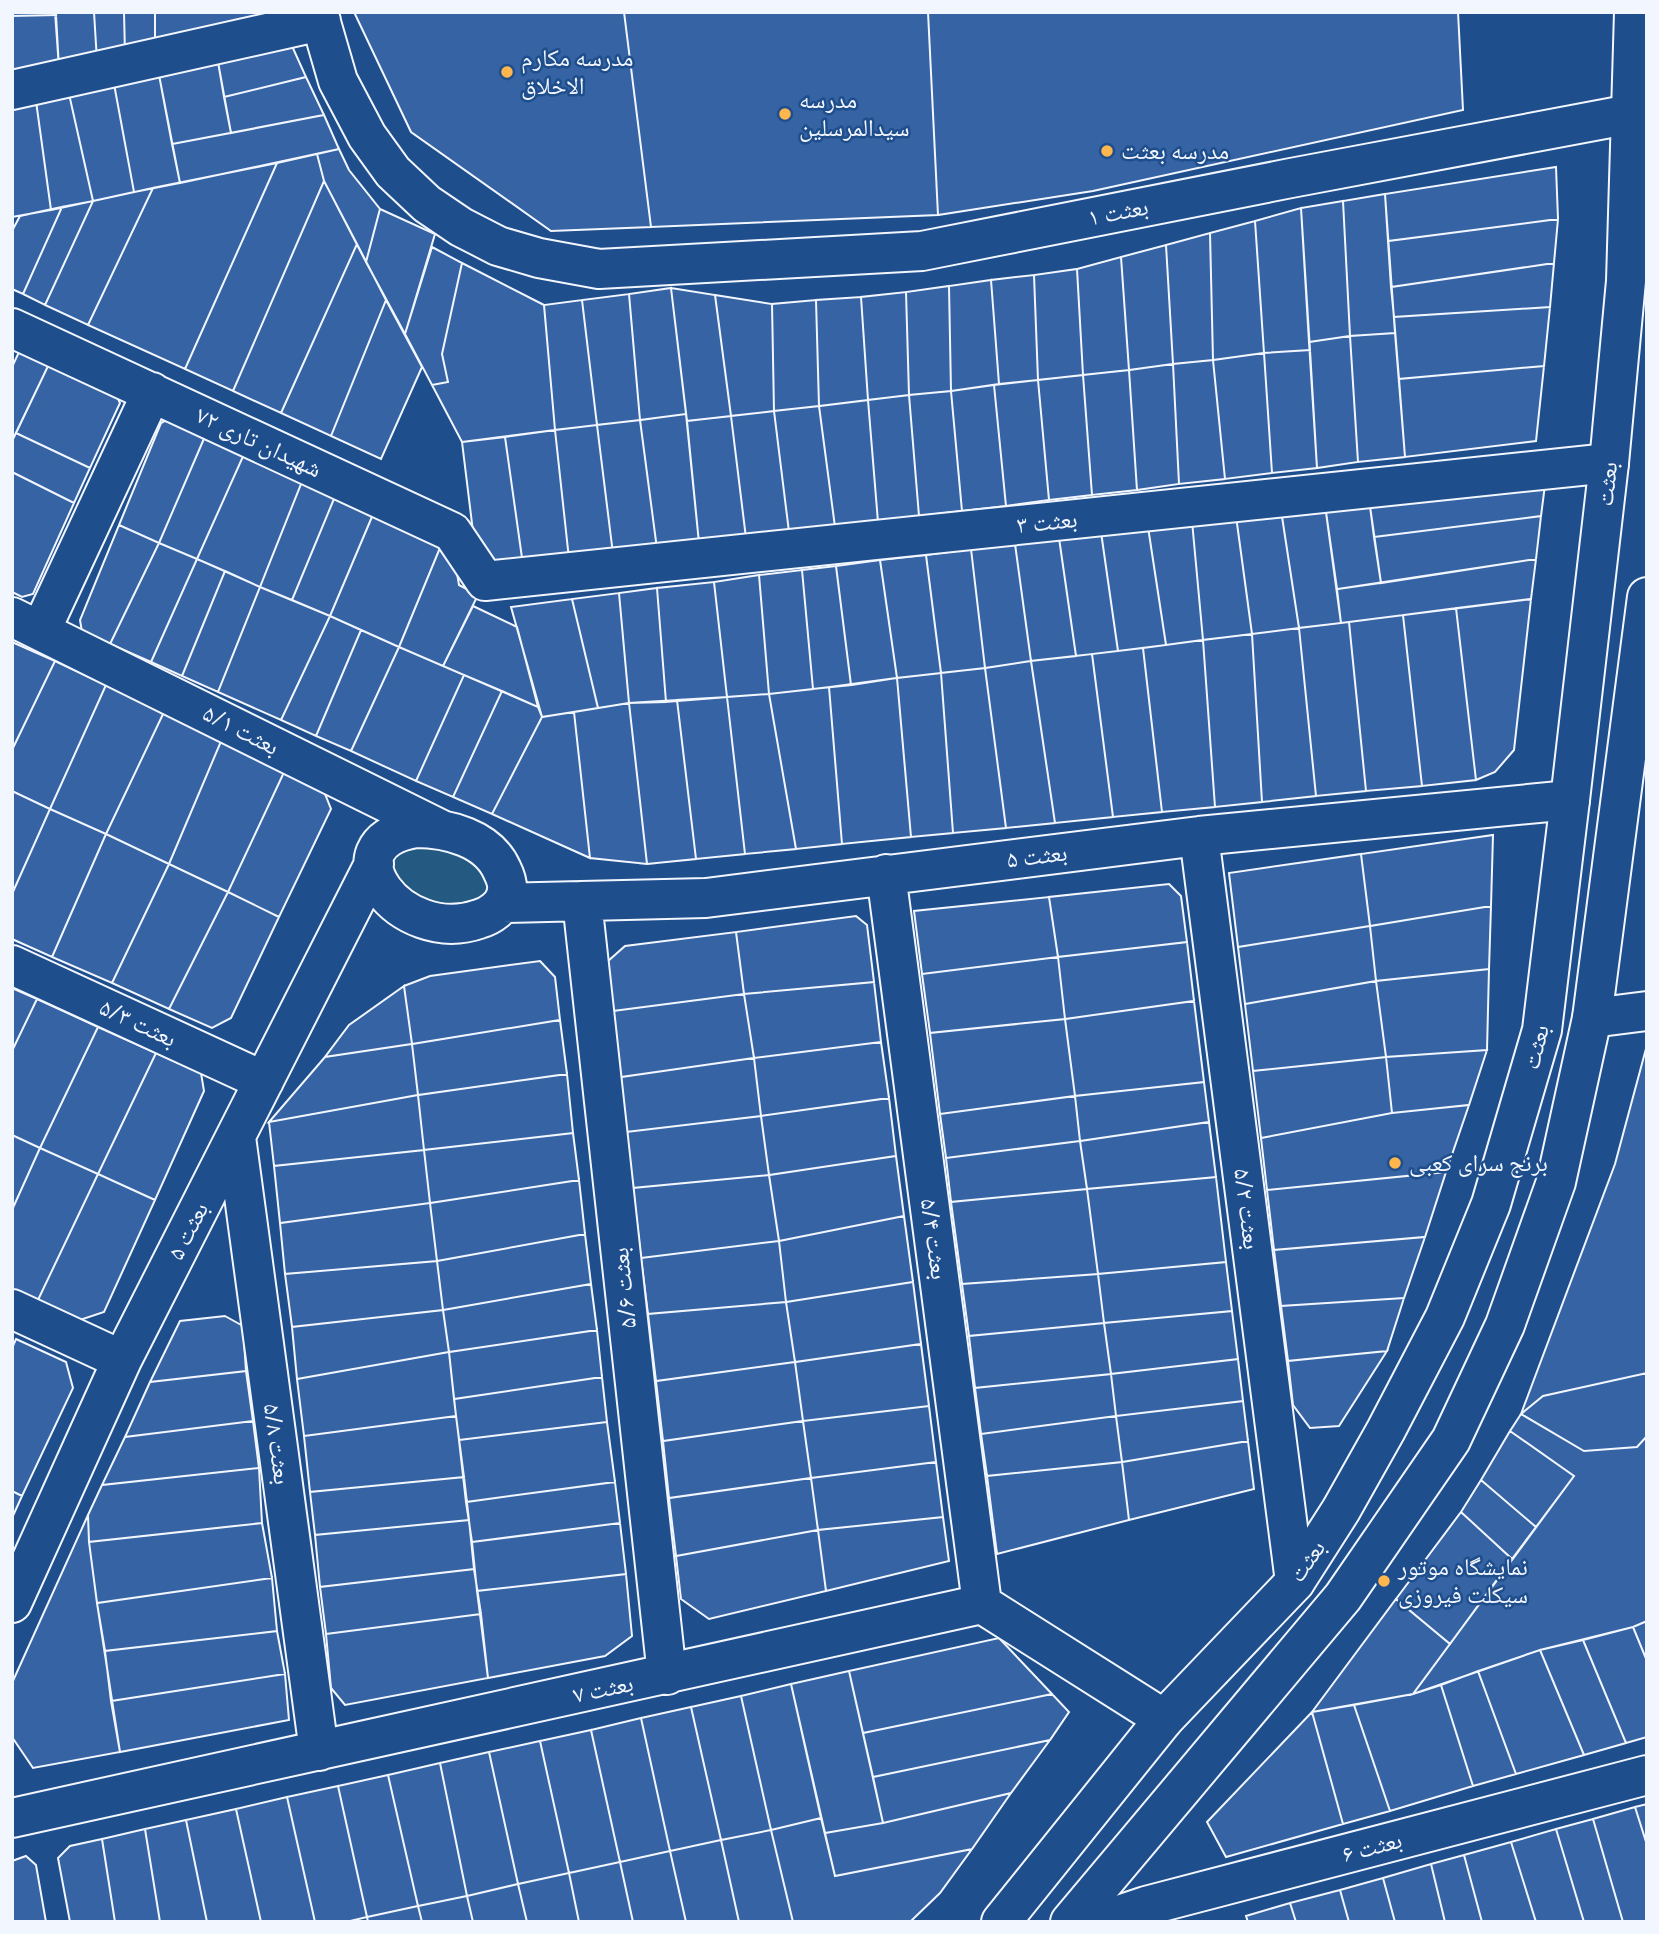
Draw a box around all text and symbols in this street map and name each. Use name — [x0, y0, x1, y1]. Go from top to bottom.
place label: مدرسه مکارم الاخلاق — [521, 39, 634, 103]
marker: مدرسه مکارم الاخلاق — [499, 64, 515, 80]
place label: مدرسه سیدالمرسلین — [799, 81, 910, 145]
marker: مدرسه سیدالمرسلین — [777, 106, 793, 122]
place label: مدرسه بعثت — [1121, 132, 1229, 168]
marker: مدرسه بعثت — [1099, 143, 1115, 159]
street label: بعثت ۱ — [1085, 188, 1151, 234]
street label: شهیدان تاری ۷۲ — [191, 396, 328, 486]
street label: بعثت — [1586, 460, 1626, 508]
street label: بعثت ۳ — [1015, 500, 1079, 542]
street label: بعثت ۵/۱ — [197, 695, 286, 764]
street label: بعثت ۵ — [1004, 833, 1069, 877]
street label: بعثت ۵/۳ — [94, 989, 183, 1056]
street label: بعثت — [1512, 1021, 1558, 1073]
place label: برنج سرای کعبی — [1409, 1144, 1548, 1180]
marker: برنج سرای کعبی — [1387, 1155, 1403, 1171]
street label: بعثت ۵/۲ — [1225, 1166, 1271, 1252]
street label: بعثت ۵ — [157, 1195, 217, 1266]
street label: بعثت ۵/۴ — [911, 1196, 958, 1282]
street label: بعثت ۵/۶ — [601, 1246, 645, 1331]
street label: بعثت ۵/۸ — [254, 1401, 301, 1487]
street label: بعثت — [1279, 1532, 1334, 1589]
place label: نمایشگاه موتور سیکلت فیروزی — [1397, 1548, 1528, 1612]
marker: نمایشگاه موتور سیکلت فیروزی — [1376, 1573, 1392, 1589]
street label: بعثت ۷ — [569, 1664, 636, 1712]
street label: بعثت ۶ — [1338, 1821, 1406, 1871]

